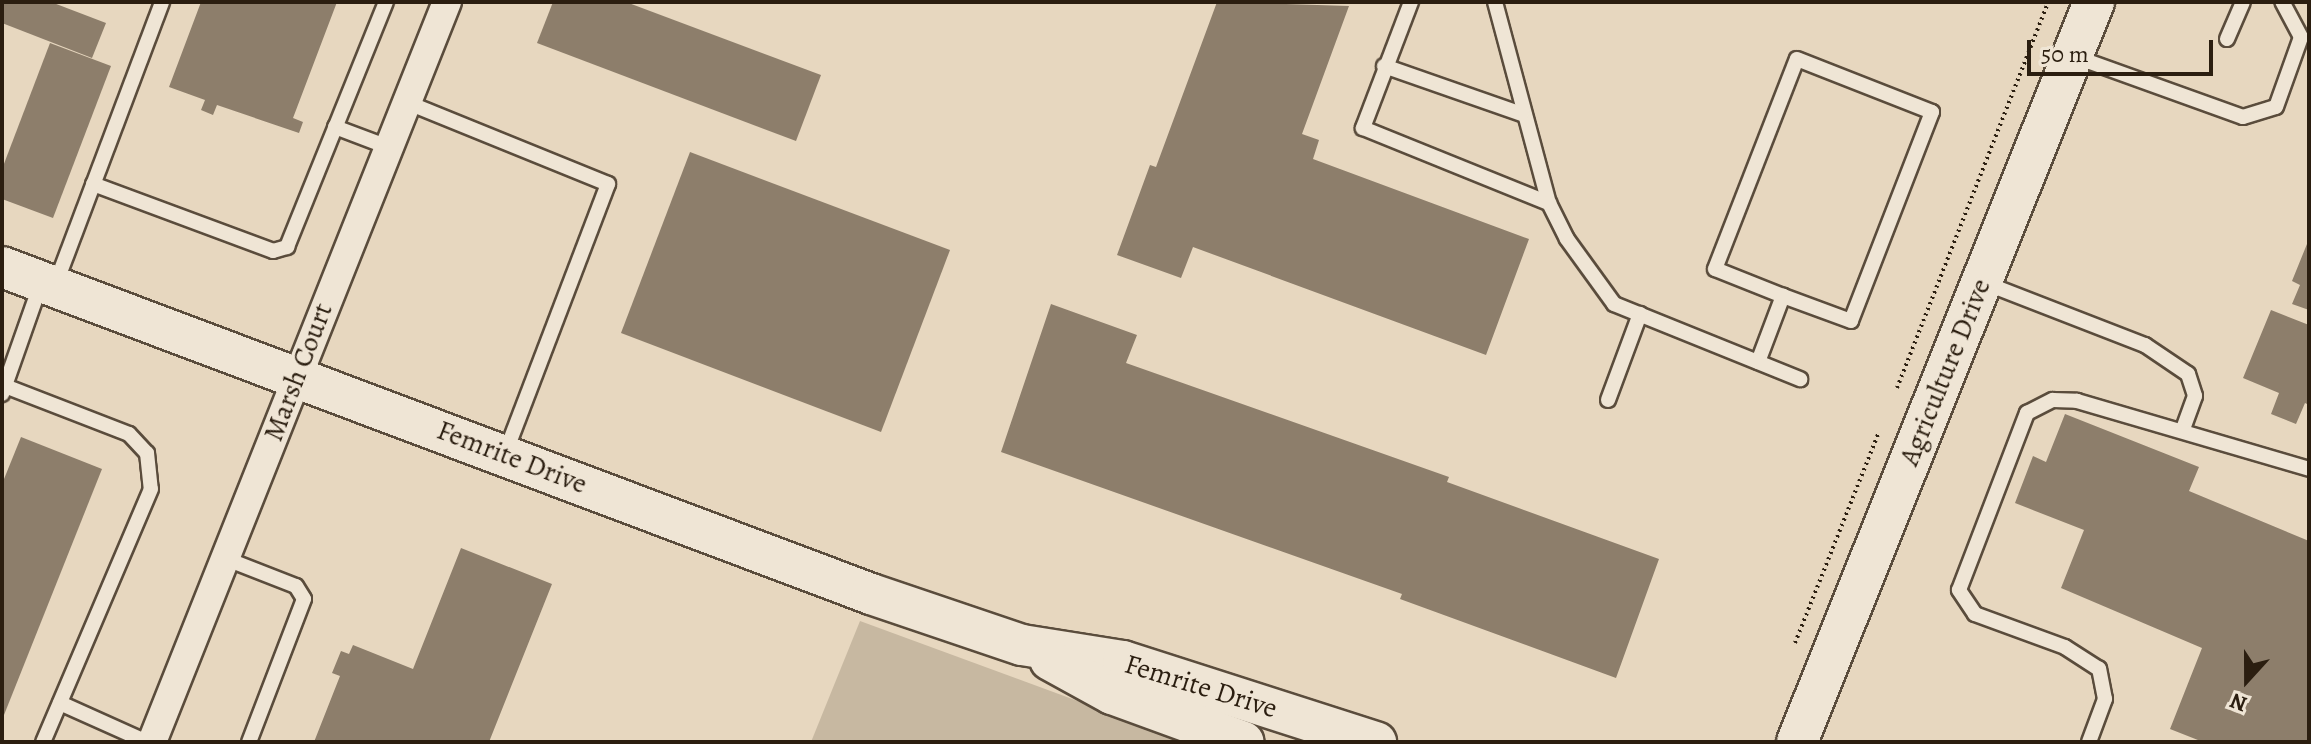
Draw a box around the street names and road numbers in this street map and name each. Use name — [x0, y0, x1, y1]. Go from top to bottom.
street label: Agriculture Drive — [1892, 274, 1998, 470]
street label: Marsh Court — [256, 298, 340, 446]
street label: Femrite Drive — [432, 413, 592, 501]
street label: Femrite Drive — [1121, 647, 1281, 725]

